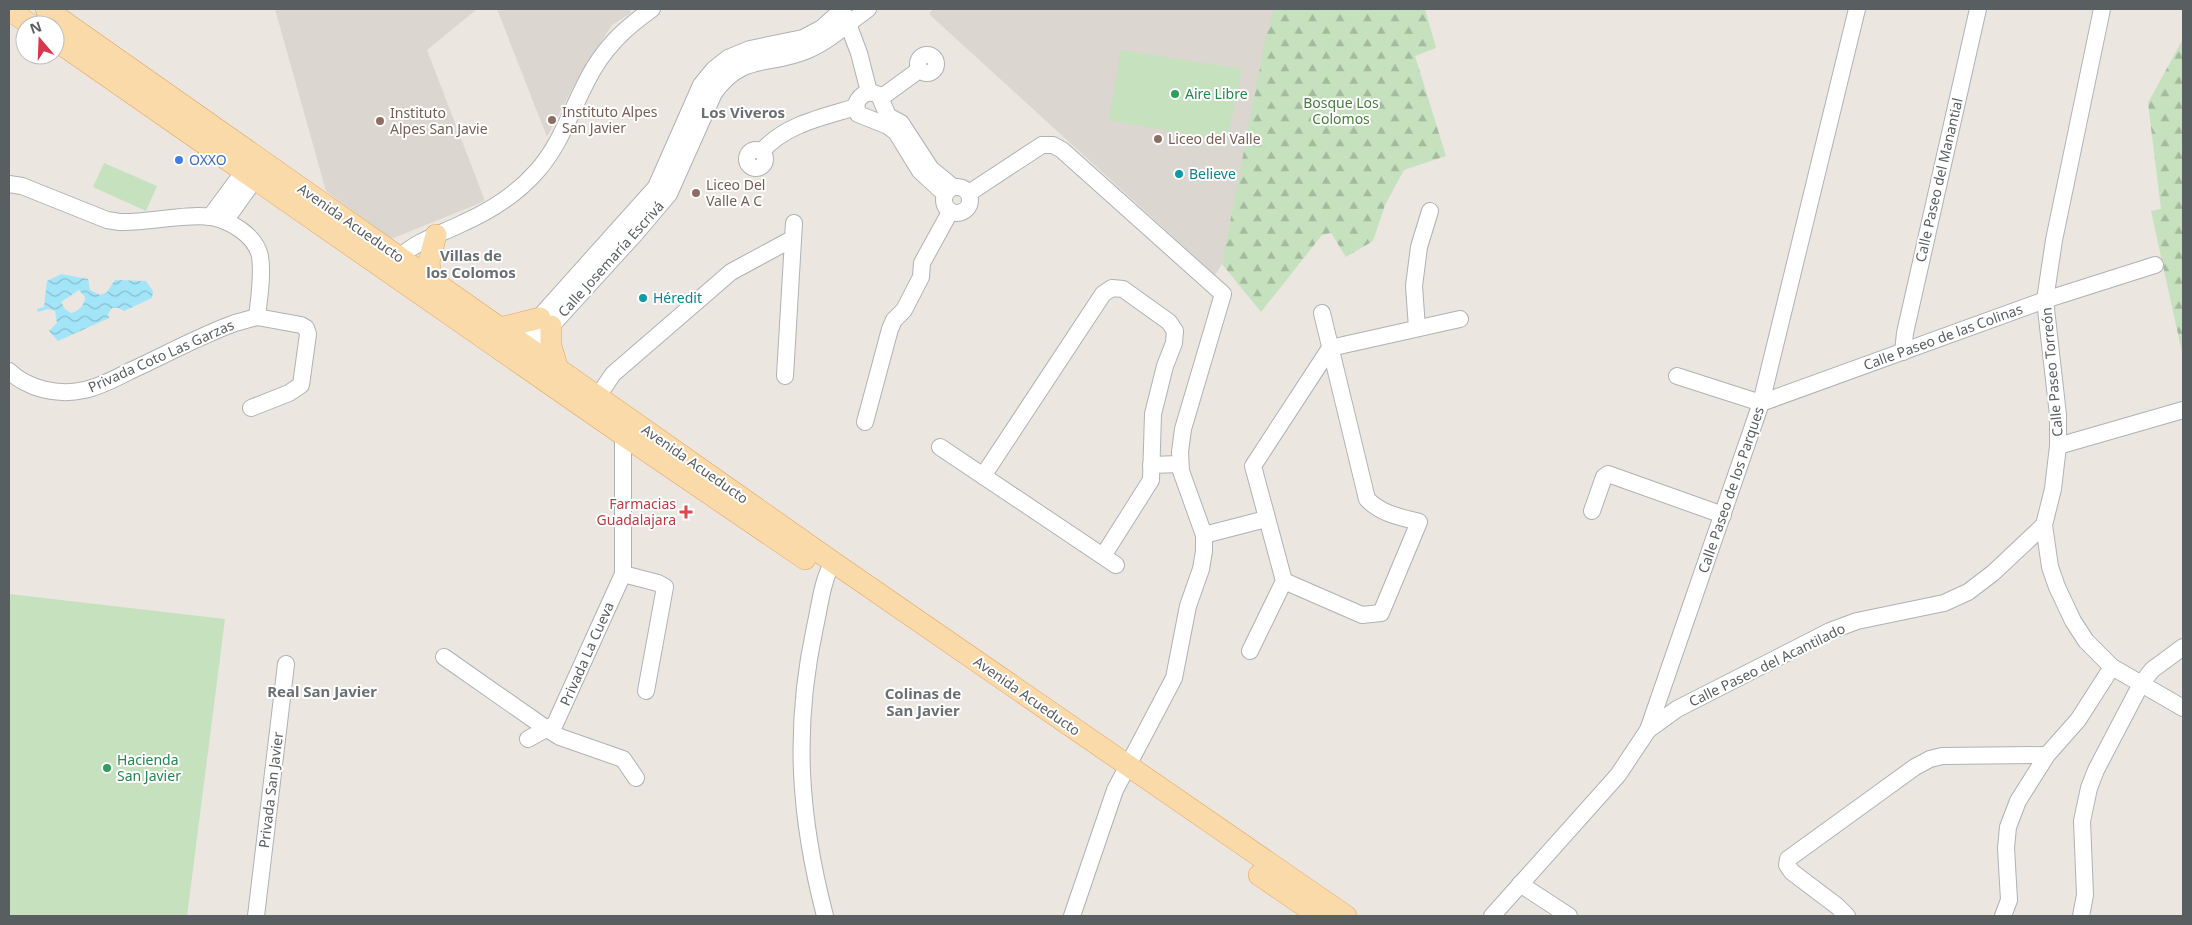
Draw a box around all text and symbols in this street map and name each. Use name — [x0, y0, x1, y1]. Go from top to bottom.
north arrow — [15, 15, 65, 65]
text: N — [27, 16, 44, 38]
place label: Aire Libre — [1185, 84, 1248, 103]
marker: Aire Libre — [1169, 88, 1181, 100]
park label: Bosque Los Colomos — [1303, 93, 1379, 128]
street label: Calle Paseo del Manantial — [1910, 96, 1967, 264]
place label: Instituto Alpes San Javier — [562, 102, 658, 137]
district label: Los Viveros — [701, 102, 785, 122]
place label: Instituto Alpes San Javie — [390, 103, 488, 138]
marker: Instituto Alpes San Javier — [546, 114, 558, 126]
marker: Instituto Alpes San Javie — [374, 115, 386, 127]
place label: Liceo del Valle — [1168, 129, 1261, 148]
marker: Liceo del Valle — [1152, 133, 1164, 145]
place label: OXXO — [189, 150, 227, 169]
marker: OXXO — [173, 154, 185, 166]
place label: Believe — [1189, 164, 1236, 183]
marker: Believe — [1173, 168, 1185, 180]
place label: Liceo Del Valle A C — [706, 175, 765, 210]
street label: Avenida Acueducto — [294, 179, 408, 267]
marker: Liceo Del Valle A C — [690, 187, 702, 199]
street label: Calle Josemaría Escrivá — [553, 197, 668, 321]
district label: Villas de los Colomos — [426, 245, 516, 282]
place label: Héredit — [653, 288, 702, 307]
marker: Héredit — [637, 292, 649, 304]
street label: Calle Paseo de las Colinas — [1861, 299, 2025, 374]
street label: Calle Paseo Torreón — [2036, 306, 2067, 438]
street label: Privada Coto Las Garzas — [85, 315, 237, 396]
street label: Calle Paseo de los Parques — [1693, 404, 1768, 576]
street label: Avenida Acueducto — [638, 420, 752, 508]
place label: Farmacias Guadalajara — [597, 494, 676, 529]
marker: Farmacias Guadalajara — [680, 506, 692, 518]
street label: Privada La Cueva — [555, 599, 618, 709]
street label: Calle Paseo del Acantilado — [1685, 618, 1848, 711]
street label: Avenida Acueducto — [970, 652, 1084, 740]
district label: Real San Javier — [267, 681, 377, 701]
district label: Colinas de San Javier — [885, 683, 961, 720]
street label: Privada San Javier — [254, 731, 287, 849]
place label: Hacienda San Javier — [117, 750, 181, 785]
marker: Hacienda San Javier — [101, 762, 113, 774]

